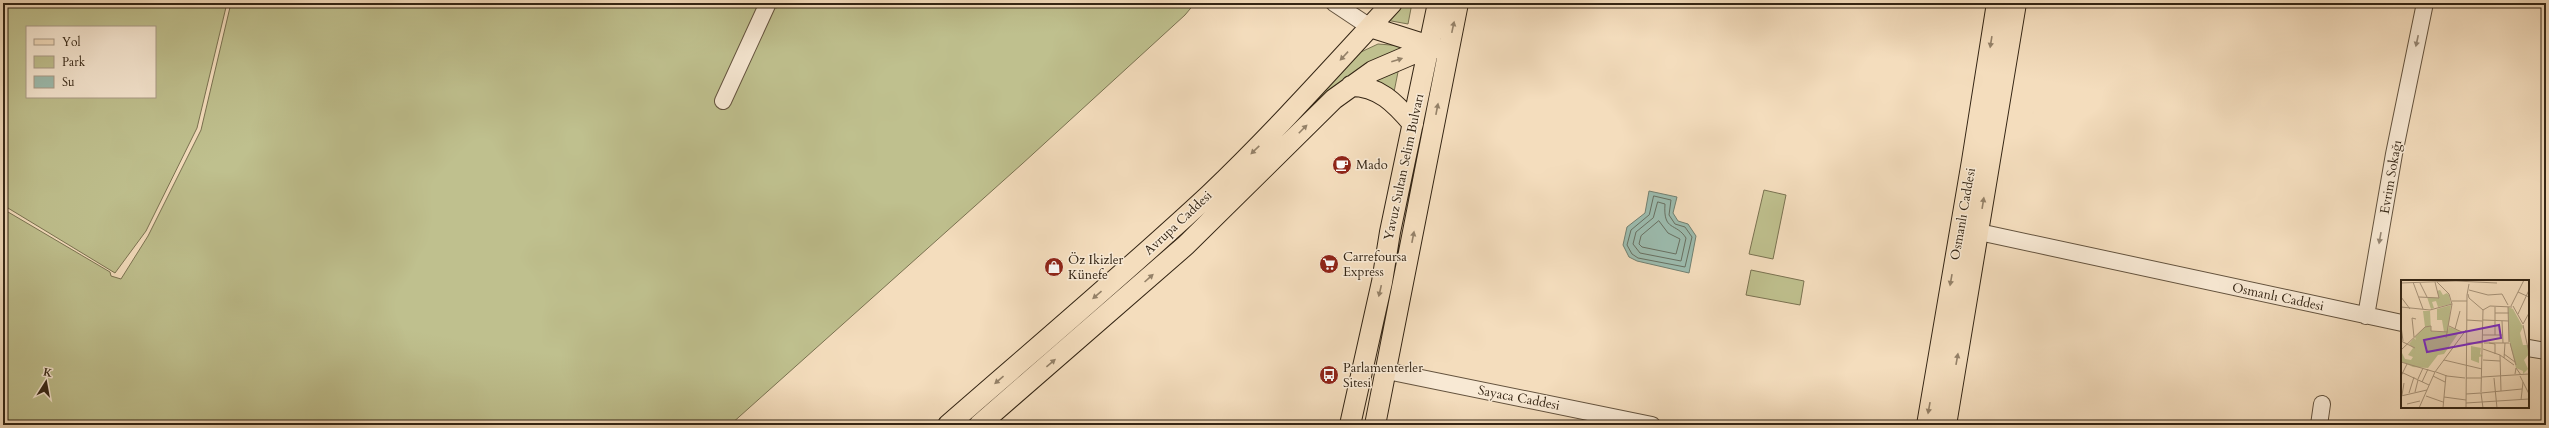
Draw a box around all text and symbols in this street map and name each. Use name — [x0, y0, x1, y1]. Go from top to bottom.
one-way arrow — [1450, 21, 1456, 33]
legend — [26, 26, 156, 98]
text: Yol — [62, 34, 81, 50]
one-way arrow — [1988, 35, 1994, 48]
one-way arrow — [2414, 35, 2420, 47]
one-way arrow — [1339, 51, 1349, 61]
text: Park — [62, 54, 86, 70]
one-way arrow — [1391, 57, 1403, 63]
text: Su — [62, 74, 75, 90]
street label: Yavuz Sultan Selim Bulvarı — [1380, 92, 1428, 242]
one-way arrow — [1434, 103, 1440, 115]
one-way arrow — [1298, 124, 1308, 134]
street label: Evrim Sokağı — [2376, 138, 2406, 215]
one-way arrow — [1250, 145, 1260, 155]
cafe icon: Mado — [1331, 154, 1353, 176]
place label: Mado — [1356, 156, 1388, 174]
street label: Osmanlı Caddesi — [1946, 166, 1980, 262]
street label: Avrupa Caddesi — [1140, 187, 1216, 259]
one-way arrow — [1981, 197, 1987, 209]
one-way arrow — [1410, 231, 1416, 243]
one-way arrow — [2377, 231, 2383, 244]
place label: Carrefoursa Express — [1343, 248, 1407, 281]
place label: Öz Ikizler Künefe — [1068, 251, 1124, 284]
supermarket icon: Carrefoursa Express — [1318, 253, 1340, 275]
shop icon: Öz Ikizler Künefe — [1043, 256, 1065, 278]
one-way arrow — [1144, 273, 1154, 282]
one-way arrow — [1948, 274, 1954, 286]
street label: Osmanlı Caddesi — [2230, 278, 2326, 316]
inset map — [2401, 280, 2529, 408]
one-way arrow — [1377, 285, 1383, 297]
one-way arrow — [1092, 291, 1103, 300]
one-way arrow — [1954, 353, 1960, 365]
one-way arrow — [1046, 359, 1057, 368]
place label: Parlamenterler Sitesi — [1343, 359, 1423, 392]
north arrow — [26, 362, 66, 402]
text: K — [42, 364, 54, 381]
bus stop icon: Parlamenterler Sitesi — [1318, 364, 1340, 386]
one-way arrow — [994, 376, 1004, 385]
street label: Sayaca Caddesi — [1477, 381, 1562, 415]
one-way arrow — [1926, 402, 1932, 415]

